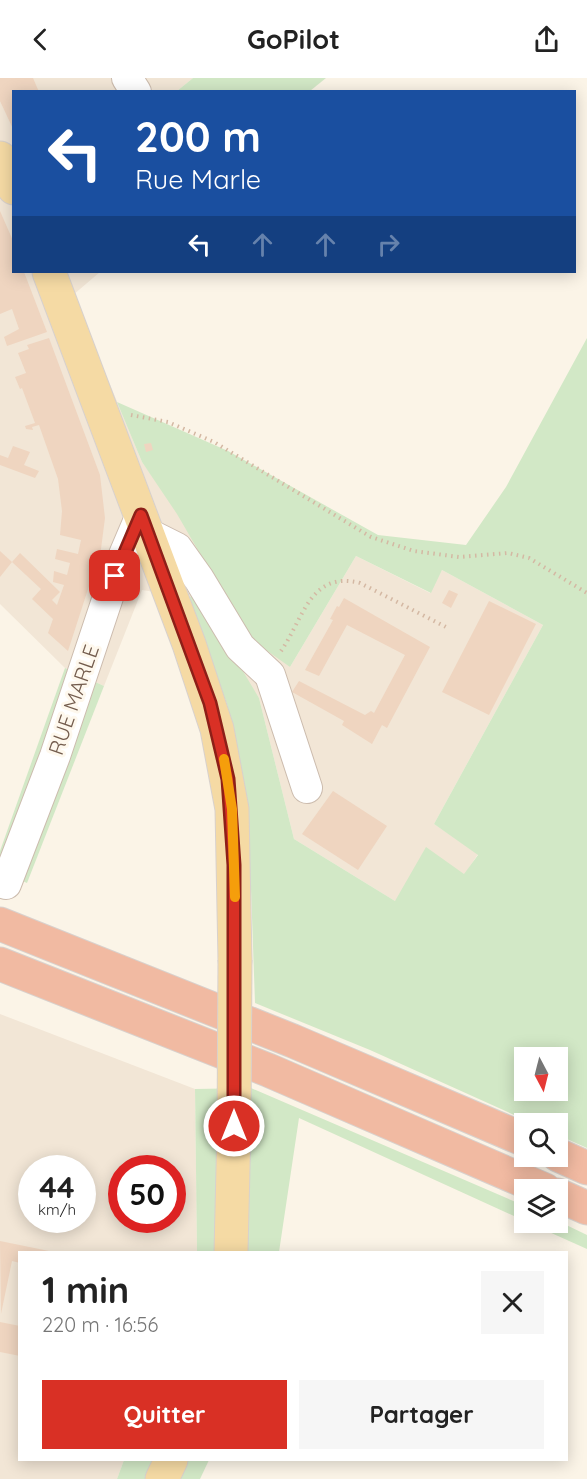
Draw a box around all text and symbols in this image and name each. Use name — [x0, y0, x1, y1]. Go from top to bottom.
text: GoPilot — [247, 22, 340, 56]
icon: back — [24, 23, 57, 56]
icon: share — [530, 23, 563, 56]
text: 200 m — [135, 110, 261, 163]
icon: left — [36, 114, 114, 192]
text: Rue Marle — [135, 162, 261, 196]
icon: left — [183, 228, 216, 261]
icon: ahead — [246, 228, 279, 261]
icon: ahead — [309, 228, 342, 261]
icon: right — [372, 228, 405, 261]
pin — [89, 550, 140, 601]
icon: arrive — [98, 559, 131, 592]
street label: RUE MARLE — [42, 641, 104, 758]
north arrow — [514, 1047, 568, 1101]
map controls — [514, 1047, 568, 1233]
position arrow — [202, 1094, 266, 1158]
button: search — [514, 1113, 568, 1167]
speed limit sign: 50 — [108, 1155, 186, 1233]
text: 44 — [39, 1168, 75, 1206]
button: layers — [514, 1179, 568, 1233]
text: km/h — [38, 1200, 76, 1219]
text: 1 min — [42, 1267, 129, 1312]
button: close — [481, 1271, 544, 1334]
text: 220 m · 16:56 — [42, 1312, 158, 1337]
button: Quitter — [42, 1380, 287, 1449]
button: Partager — [299, 1380, 544, 1449]

